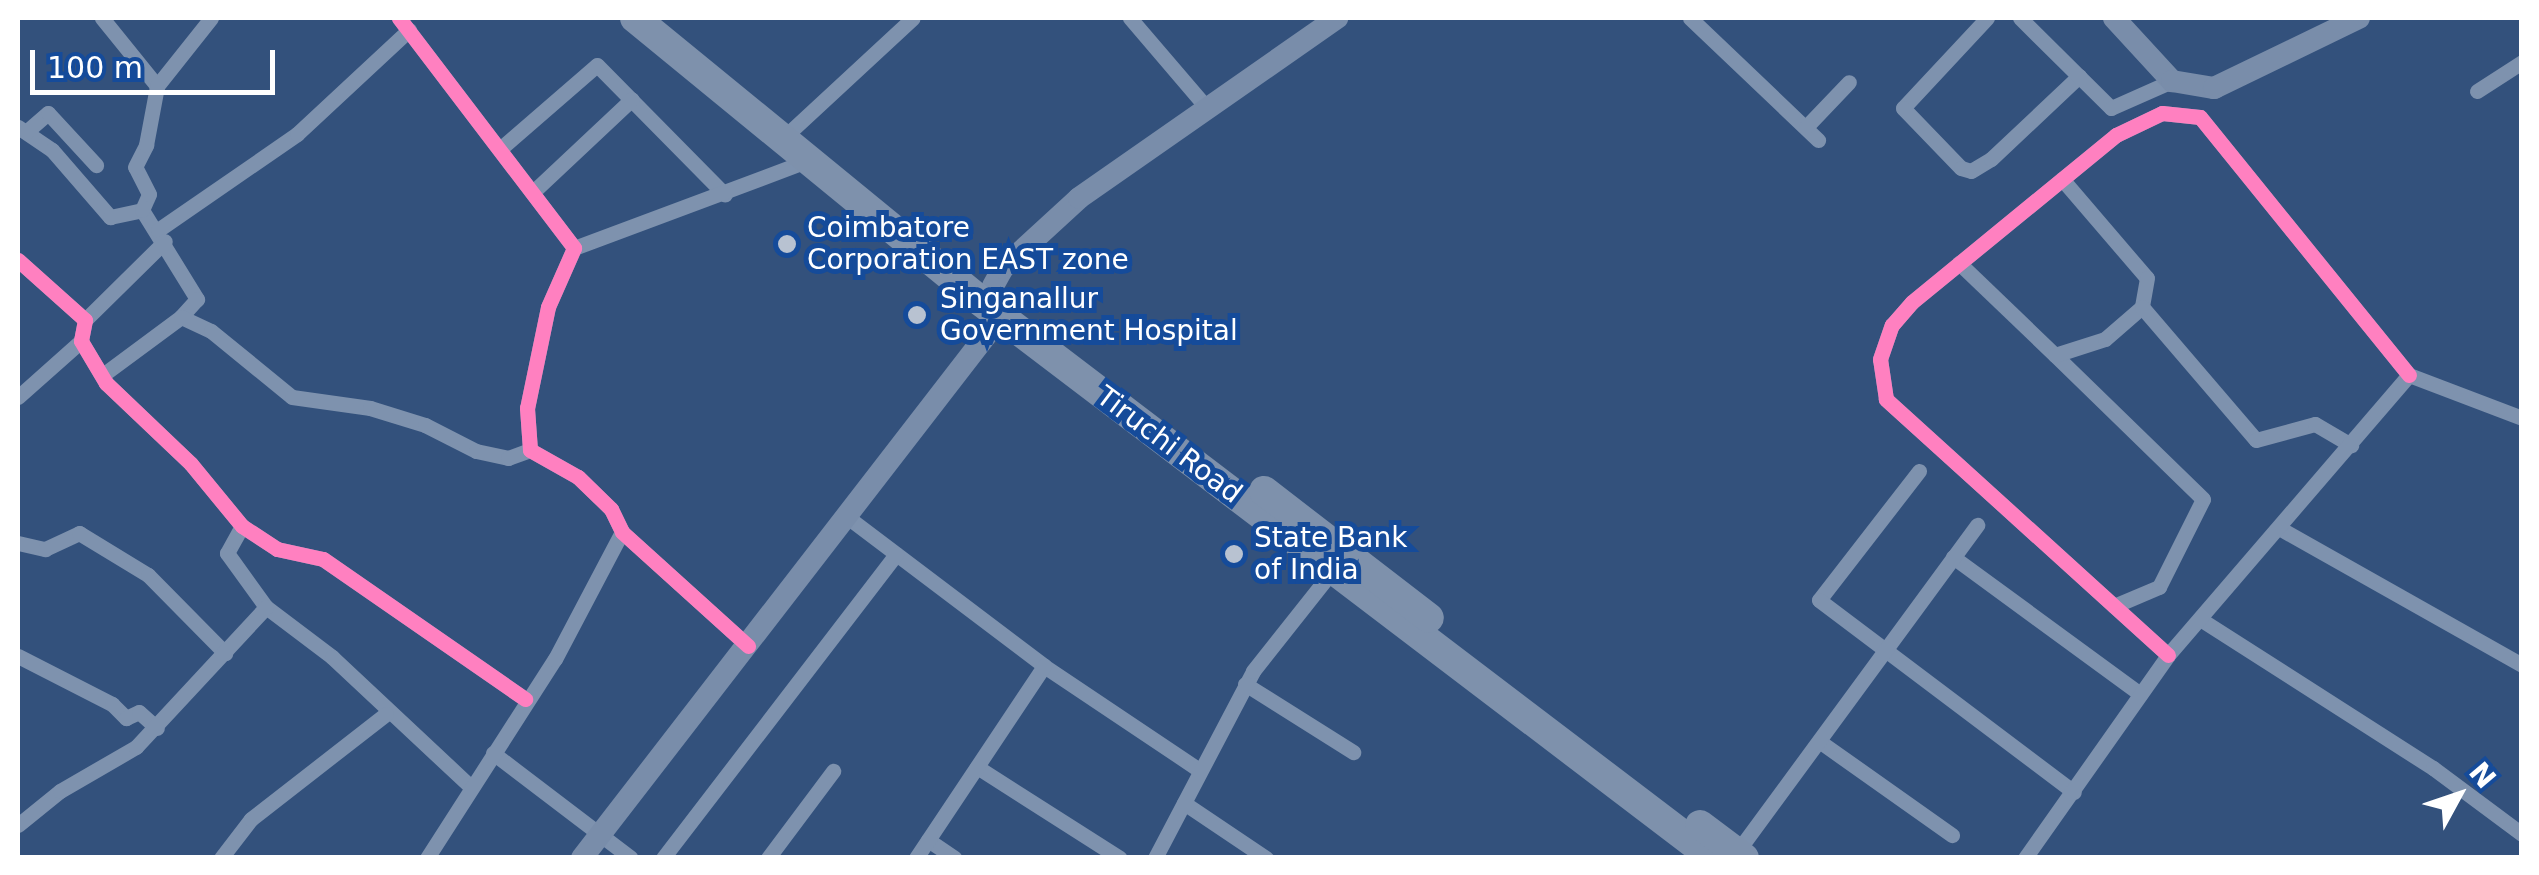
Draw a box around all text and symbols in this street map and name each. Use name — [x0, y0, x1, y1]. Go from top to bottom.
scale bar — [35, 30, 280, 92]
text: 100 m — [47, 50, 143, 85]
place label: Coimbatore Corporation EAST zone — [807, 211, 1129, 277]
marker: Coimbatore Corporation EAST zone — [776, 233, 798, 255]
place label: Singanallur Government Hospital — [940, 282, 1238, 348]
marker: Singanallur Government Hospital — [904, 302, 930, 328]
street label: Tiruchi Road — [1090, 379, 1248, 511]
place label: State Bank of India — [1254, 521, 1407, 587]
marker: State Bank of India — [1223, 543, 1245, 565]
north arrow — [2409, 745, 2509, 845]
text: N — [2462, 756, 2503, 795]

